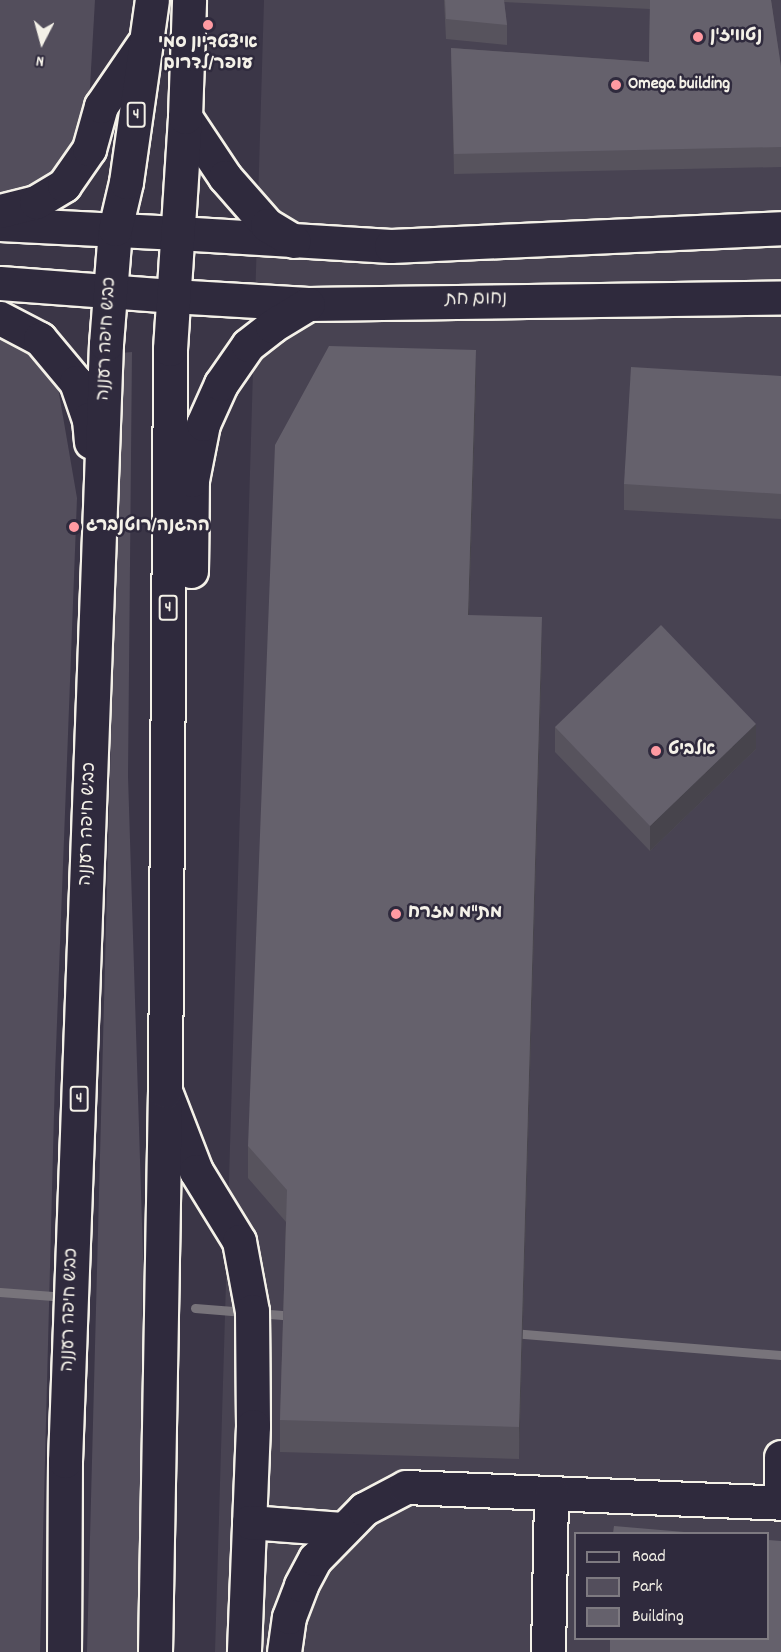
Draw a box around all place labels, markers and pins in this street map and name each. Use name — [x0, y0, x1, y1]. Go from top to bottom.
marker: איצטדיון סמי עופר/לדרום — [201, 18, 215, 32]
place label: נטוויז'ן — [710, 26, 762, 48]
marker: נטוויז'ן — [691, 30, 705, 44]
place label: איצטדיון סמי עופר/לדרום — [158, 34, 258, 76]
place label: Omega building — [628, 74, 730, 96]
marker: Omega building — [609, 78, 623, 92]
place label: ההגנה/רוטנברג — [86, 516, 210, 538]
marker: ההגנה/רוטנברג — [67, 520, 81, 534]
place label: אלביט — [668, 740, 716, 762]
marker: אלביט — [649, 744, 663, 758]
place label: מת"מ מזרח — [408, 903, 502, 925]
marker: מת"מ מזרח — [389, 907, 403, 921]

